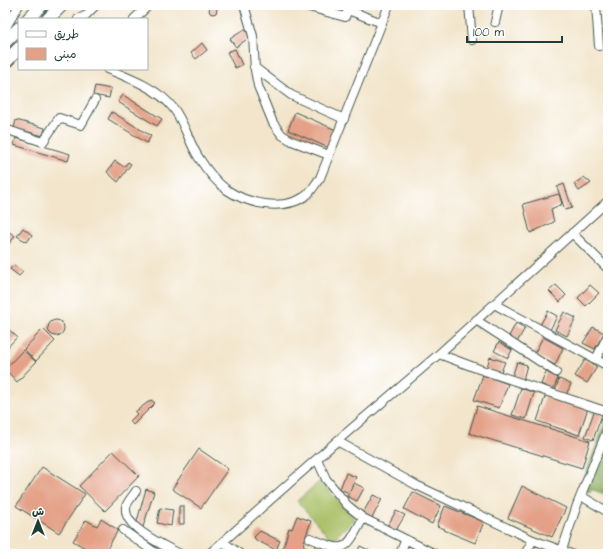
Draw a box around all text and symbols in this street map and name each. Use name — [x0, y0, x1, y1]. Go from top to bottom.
legend — [18, 18, 148, 70]
scale bar — [467, 18, 562, 44]
text: 100 m — [473, 24, 504, 41]
text: طريق — [54, 26, 79, 43]
text: مبنى — [54, 46, 77, 63]
north arrow — [18, 501, 58, 541]
text: ش — [32, 504, 44, 519]

